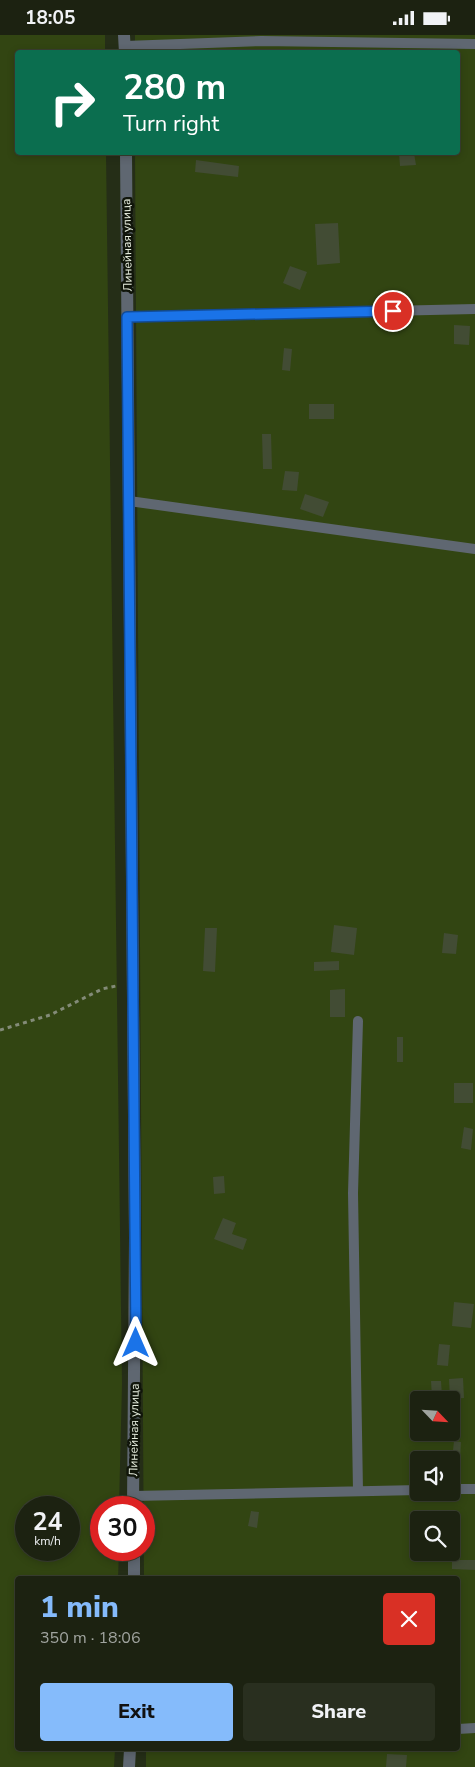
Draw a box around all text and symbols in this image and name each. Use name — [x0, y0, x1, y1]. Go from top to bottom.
text: 18:05 — [25, 5, 75, 31]
text: 280 m — [123, 64, 226, 111]
icon: right — [40, 70, 105, 135]
text: Turn right — [123, 109, 219, 139]
street label: Линейная улица — [118, 198, 136, 292]
pin — [372, 290, 414, 332]
icon: arrive — [379, 297, 407, 325]
position arrow — [109, 1316, 161, 1368]
street label: Линейная улица — [125, 1383, 143, 1477]
north arrow — [410, 1391, 460, 1441]
map controls — [410, 1391, 460, 1561]
button: sound — [410, 1451, 460, 1501]
speed limit sign: 30 — [90, 1496, 155, 1561]
text: 24 — [32, 1505, 63, 1539]
button: search — [410, 1511, 460, 1561]
text: km/h — [34, 1533, 61, 1549]
text: 1 min — [40, 1587, 119, 1628]
button: close — [383, 1593, 435, 1645]
text: 350 m · 18:06 — [40, 1627, 141, 1649]
button: Exit — [40, 1683, 233, 1741]
button: Share — [243, 1683, 435, 1741]

